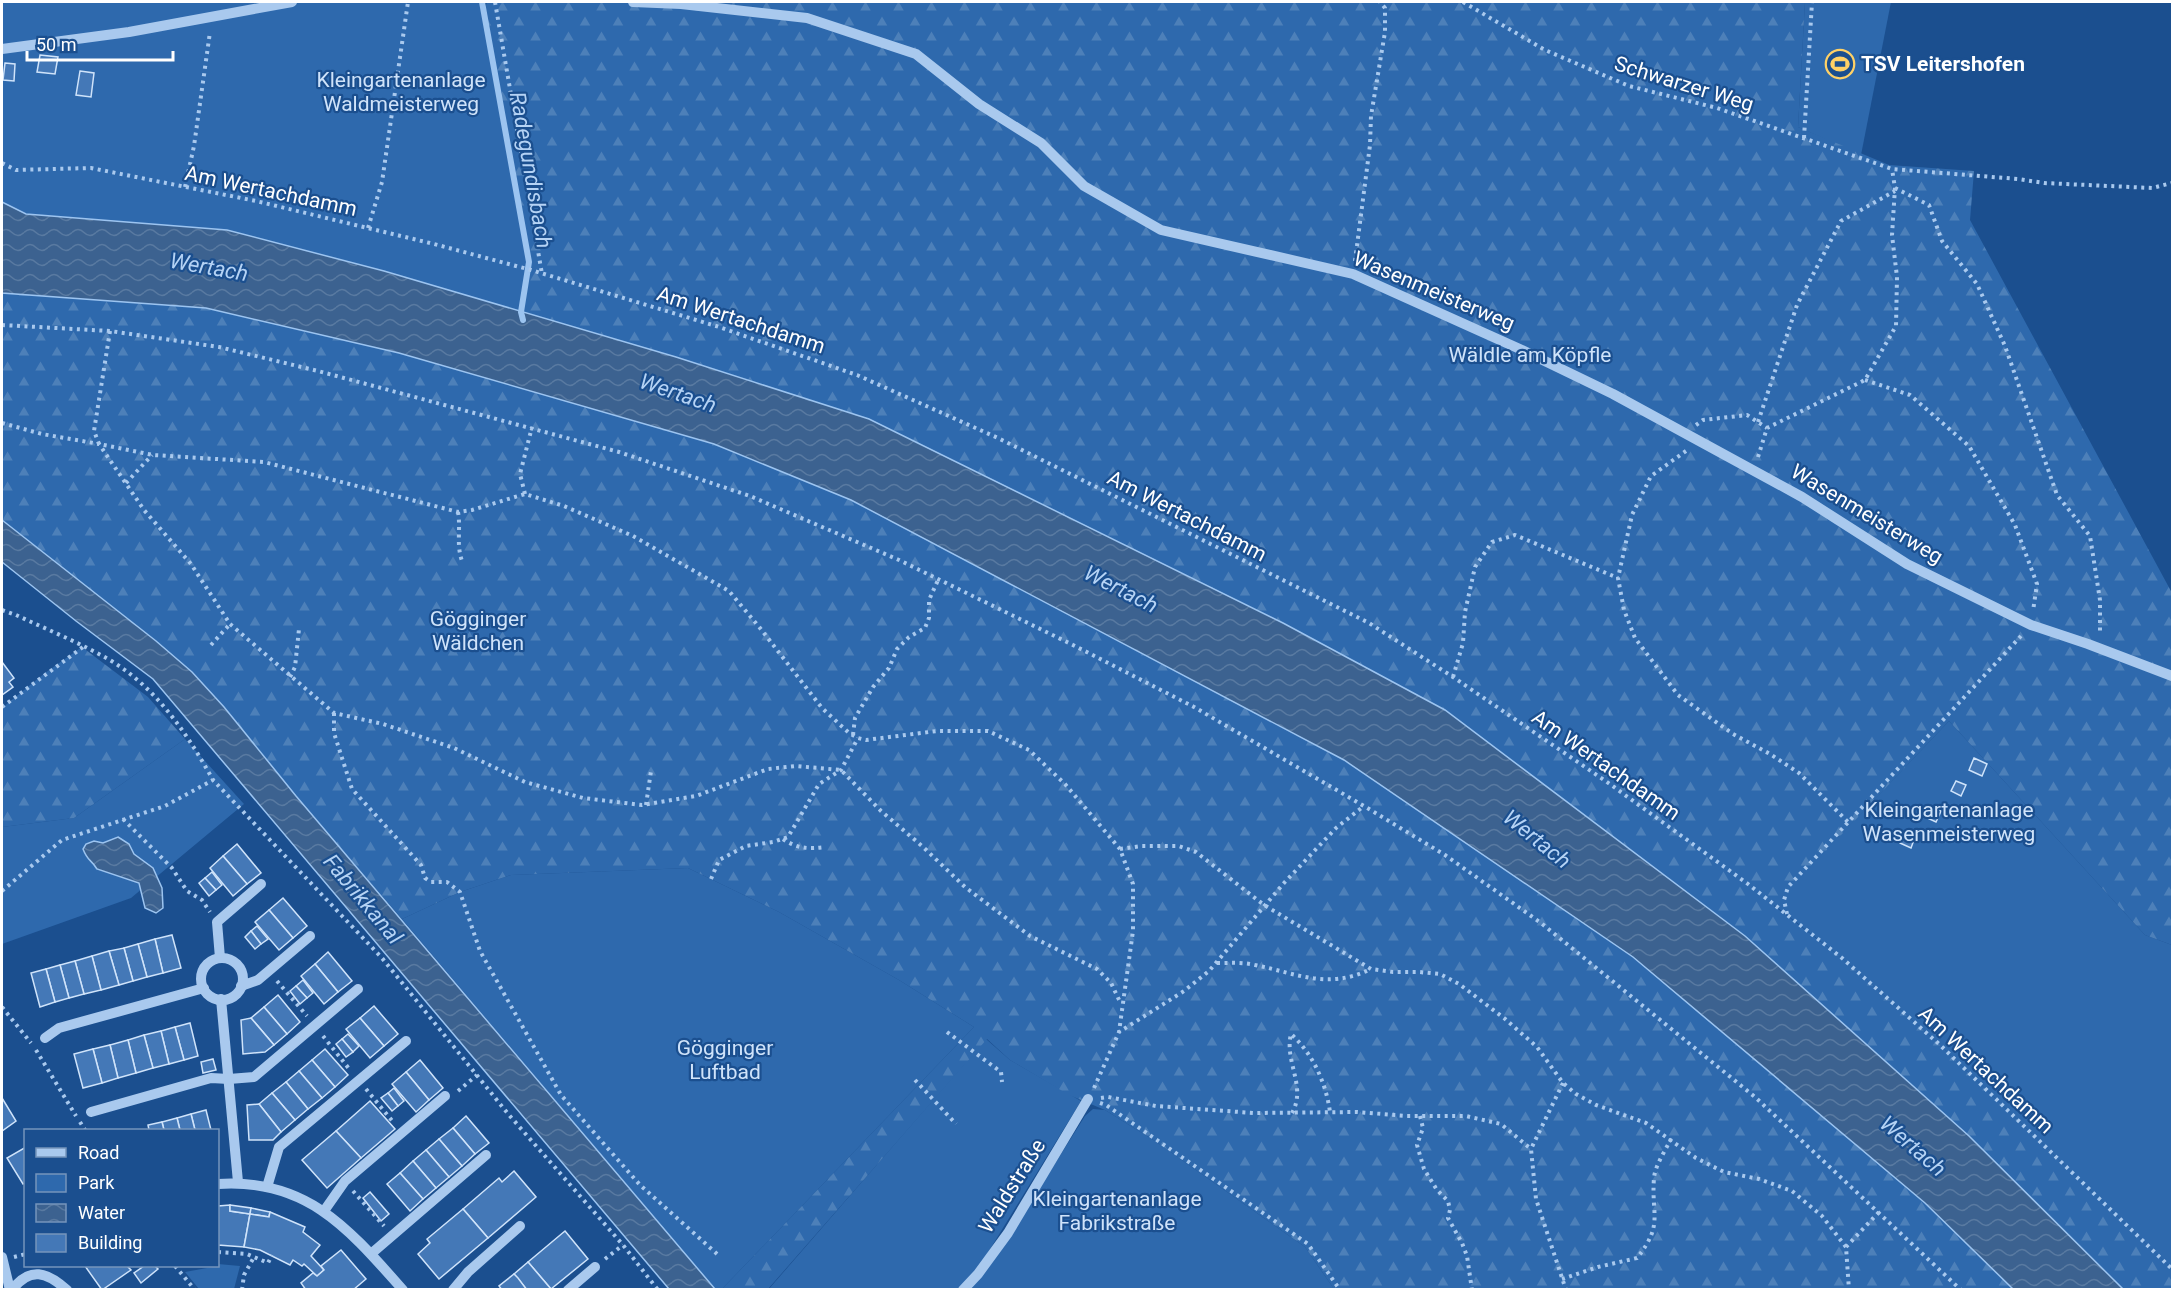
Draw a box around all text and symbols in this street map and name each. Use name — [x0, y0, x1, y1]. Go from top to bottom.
scale bar — [27, 24, 172, 62]
text: 50 m — [36, 34, 76, 55]
sports icon: TSV Leitershofen — [1824, 48, 1856, 80]
street label: Schwarzer Weg — [1611, 51, 1757, 117]
place label: TSV Leitershofen — [1861, 52, 2025, 76]
park label: Kleingartenanlage Waldmeisterweg — [316, 68, 486, 116]
water label: Radegundisbach — [505, 90, 557, 250]
street label: Am Wertachdamm — [183, 161, 359, 221]
street label: Wasenmeisterweg — [1350, 246, 1518, 336]
water label: Wertach — [168, 248, 250, 286]
street label: Am Wertachdamm — [654, 281, 828, 359]
park label: Wäldle am Köpfle — [1449, 343, 1611, 367]
water label: Wertach — [636, 368, 720, 418]
street label: Wasenmeisterweg — [1787, 459, 1947, 569]
street label: Am Wertachdamm — [1103, 466, 1271, 566]
water label: Wertach — [1080, 560, 1162, 618]
park label: Gögginger Wäldchen — [430, 607, 526, 655]
street label: Am Wertachdamm — [1527, 705, 1685, 825]
park label: Kleingartenanlage Wasenmeisterweg — [1863, 798, 2035, 846]
water label: Wertach — [1498, 804, 1576, 874]
water label: Fabrikkanal — [318, 849, 408, 950]
street label: Am Wertachdamm — [1914, 1001, 2058, 1139]
park label: Gögginger Luftbad — [677, 1036, 773, 1084]
water label: Wertach — [1875, 1111, 1951, 1181]
legend — [24, 1129, 219, 1267]
street label: Waldstraße — [974, 1135, 1050, 1237]
text: Road — [78, 1142, 119, 1163]
text: Park — [78, 1172, 115, 1193]
park label: Kleingartenanlage Fabrikstraße — [1032, 1187, 1202, 1235]
text: Water — [78, 1202, 125, 1223]
text: Building — [78, 1232, 142, 1253]

